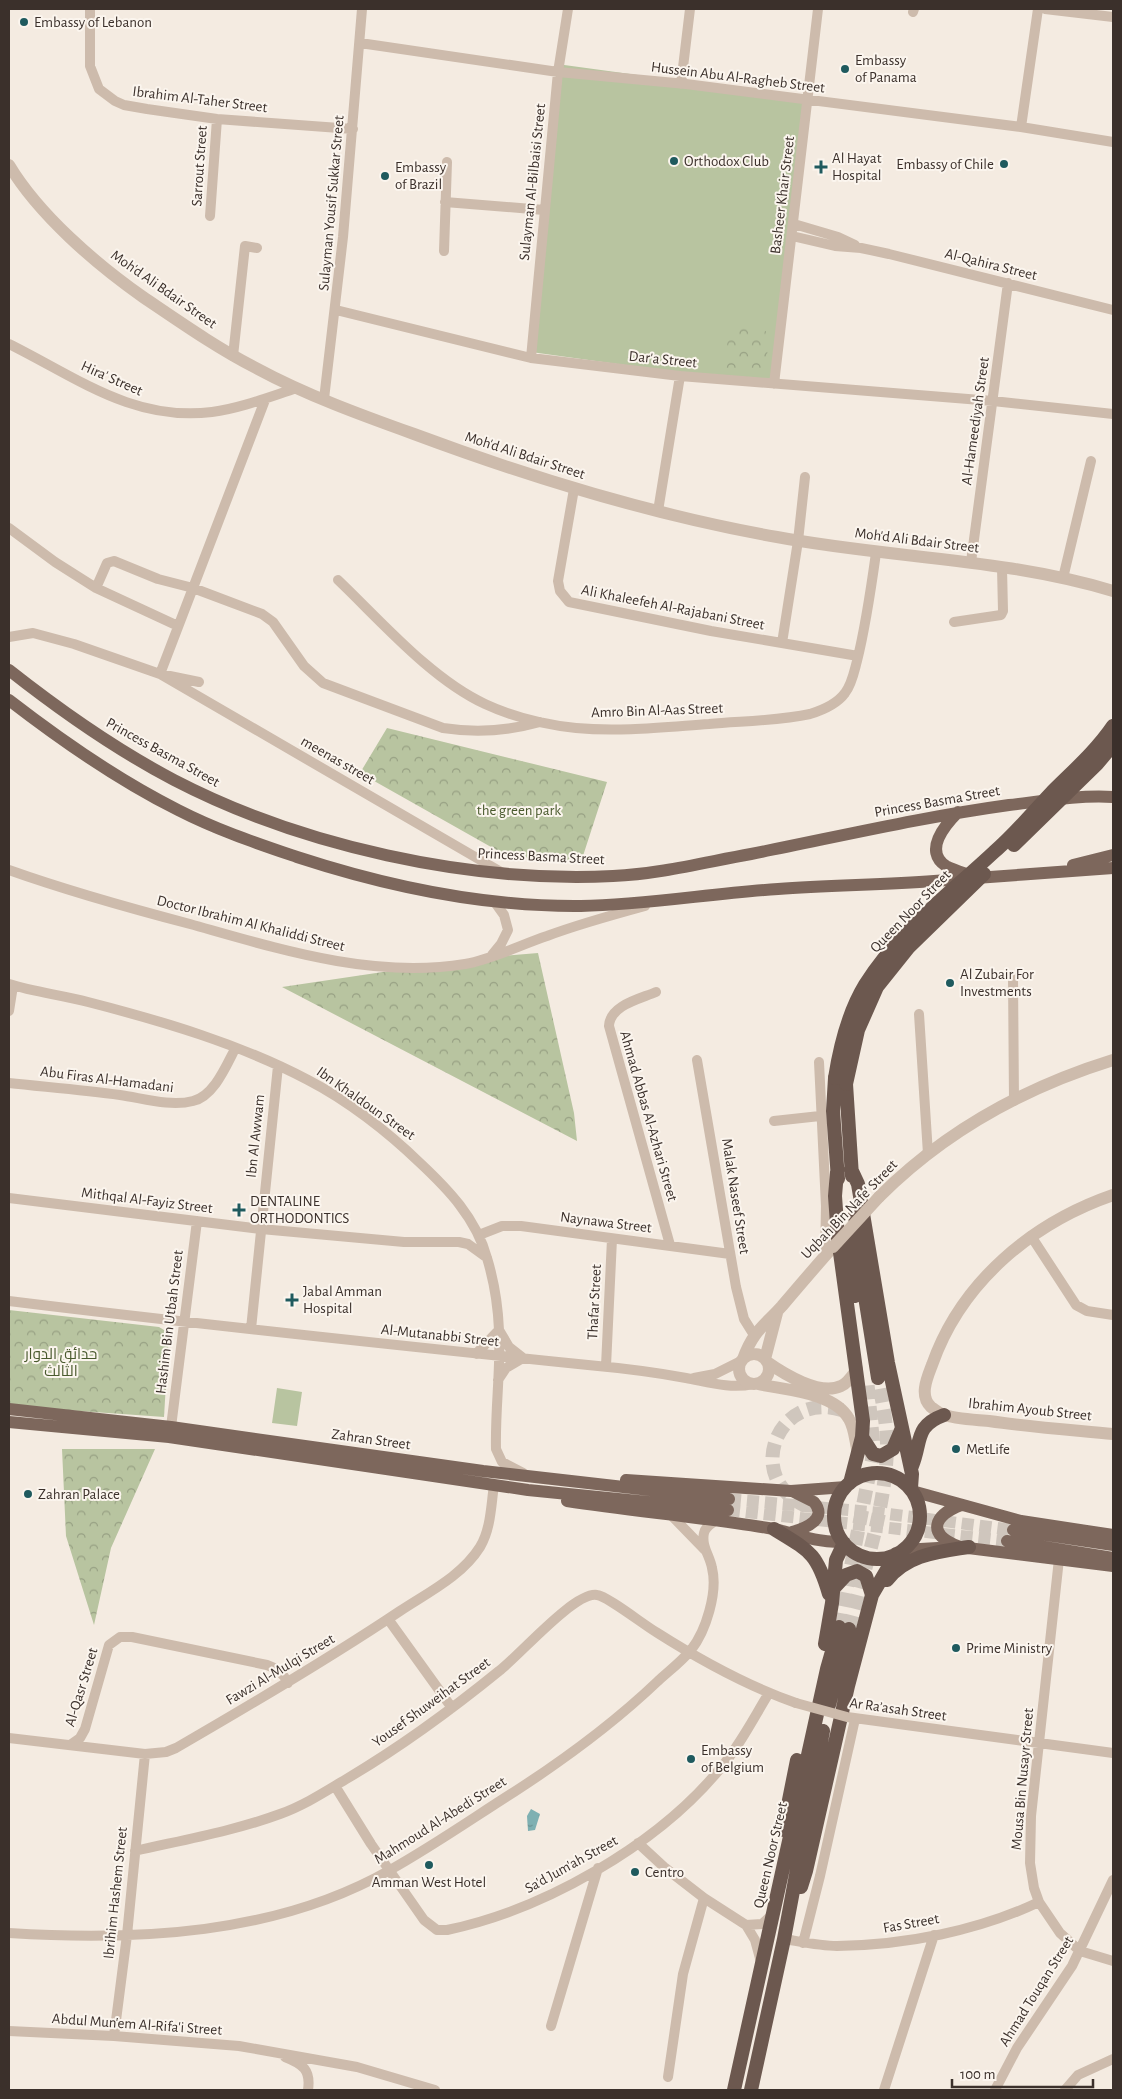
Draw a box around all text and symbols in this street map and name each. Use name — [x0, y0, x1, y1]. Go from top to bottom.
place label: Embassy of Lebanon — [34, 15, 152, 30]
marker: Embassy of Lebanon — [18, 16, 30, 28]
place label: Embassy of Panama — [855, 53, 917, 85]
street label: Hussein Abu Al-Ragheb Street — [650, 59, 826, 96]
marker: Embassy of Panama — [839, 63, 851, 75]
street label: Ibrahim Al-Taher Street — [132, 84, 268, 115]
street label: Sulayman Al-Bilbaisi Street — [517, 103, 548, 261]
street label: Sulayman Yousif Sukkar Street — [316, 114, 347, 292]
street label: Sarrout Street — [189, 125, 210, 207]
street label: Basheer Khair Street — [768, 135, 797, 255]
place label: Al Hayat Hospital — [832, 151, 882, 183]
place label: Orthodox Club — [684, 154, 769, 169]
marker: Orthodox Club — [668, 155, 680, 167]
place label: Embassy of Chile — [896, 157, 994, 172]
marker: Embassy of Chile — [998, 158, 1010, 170]
place label: Embassy of Brazil — [395, 160, 447, 192]
marker: Al Hayat Hospital — [814, 160, 828, 174]
marker: Embassy of Brazil — [379, 170, 391, 182]
street label: Al-Qahira Street — [943, 246, 1039, 283]
street label: Moh'd Ali Bdair Street — [108, 247, 220, 332]
street label: Dar'a Street — [628, 348, 698, 371]
street label: Al-Hameediyah Street — [959, 356, 992, 486]
street label: Hira' Street — [79, 358, 145, 399]
street label: Moh'd Ali Bdair Street — [463, 429, 587, 482]
street label: Moh'd Ali Bdair Street — [854, 525, 980, 556]
street label: Ali Khaleefeh Al-Rajabani Street — [580, 582, 766, 633]
street label: Amro Bin Al-Aas Street — [591, 701, 724, 720]
street label: Princess Basma Street — [103, 715, 222, 790]
street label: meenas street — [298, 733, 377, 788]
street label: Princess Basma Street — [873, 783, 1001, 820]
park label: the green park — [477, 803, 561, 818]
street label: Princess Basma Street — [477, 846, 605, 867]
street label: Queen Noor Street — [867, 867, 954, 956]
street label: Doctor Ibrahim Al Khaliddi Street — [155, 893, 347, 954]
place label: Al Zubair For Investments — [960, 967, 1034, 999]
marker: Al Zubair For Investments — [944, 977, 956, 989]
street label: Ahmad Abbas Al-Azhari Street — [617, 1029, 680, 1203]
street label: Abu Firas Al-Hamadani — [39, 1064, 175, 1095]
street label: Ibn Khaldoun Street — [314, 1064, 418, 1143]
street label: Ibn Al Awwam — [244, 1094, 267, 1178]
street label: Malak Naseef Street — [719, 1137, 752, 1255]
street label: Uqbah Bin Nafe' Street — [798, 1157, 900, 1262]
street label: Mithqal Al-Fayiz Street — [80, 1185, 214, 1216]
place label: DENTALINE ORTHODONTICS — [250, 1194, 349, 1226]
marker: DENTALINE ORTHODONTICS — [232, 1203, 246, 1217]
street label: Naynawa Street — [559, 1209, 653, 1236]
street label: Hashim Bin Utbah Street — [153, 1249, 186, 1395]
street label: Thafar Street — [585, 1264, 604, 1340]
place label: Jabal Amman Hospital — [303, 1284, 382, 1316]
marker: Jabal Amman Hospital — [285, 1293, 299, 1307]
street label: Al-Mutanabbi Street — [380, 1322, 500, 1349]
park label: حدائق الدوار الثالث — [24, 1347, 97, 1379]
street label: Ibrahim Ayoub Street — [967, 1396, 1093, 1423]
street label: Zahran Street — [331, 1427, 412, 1452]
place label: MetLife — [966, 1442, 1010, 1457]
marker: MetLife — [950, 1443, 962, 1455]
place label: Zahran Palace — [38, 1487, 120, 1502]
marker: Zahran Palace — [22, 1488, 34, 1500]
street label: Fawzi Al-Mulqi Street — [223, 1631, 337, 1708]
place label: Prime Ministry — [966, 1641, 1053, 1656]
marker: Prime Ministry — [950, 1642, 962, 1654]
street label: Al-Qasr Street — [62, 1646, 101, 1728]
street label: Yousef Shuweihat Street — [370, 1655, 493, 1750]
street label: Ar Ra’asah Street — [848, 1695, 948, 1724]
street label: Mousa Bin Nusayr Street — [1009, 1707, 1036, 1851]
place label: Embassy of Belgium — [701, 1743, 764, 1775]
marker: Embassy of Belgium — [685, 1753, 697, 1765]
street label: Mahmoud Al-Abedi Street — [372, 1774, 509, 1867]
street label: Queen Noor Street — [751, 1800, 790, 1910]
street label: Ibrihim Hashem Street — [101, 1826, 130, 1960]
street label: Sa'd Jum'ah Street — [522, 1833, 620, 1896]
marker: Amman West Hotel — [423, 1859, 435, 1871]
place label: Centro — [645, 1865, 684, 1880]
marker: Centro — [629, 1866, 641, 1878]
place label: Amman West Hotel — [372, 1875, 486, 1890]
street label: Fas Street — [882, 1911, 940, 1936]
street label: Ahmad Touqan Street — [996, 1933, 1076, 2049]
street label: Abdul Mun'em Al-Rifa'i Street — [51, 2011, 223, 2038]
scale bar — [952, 2056, 1093, 2088]
text: 100 m — [960, 2067, 995, 2082]

